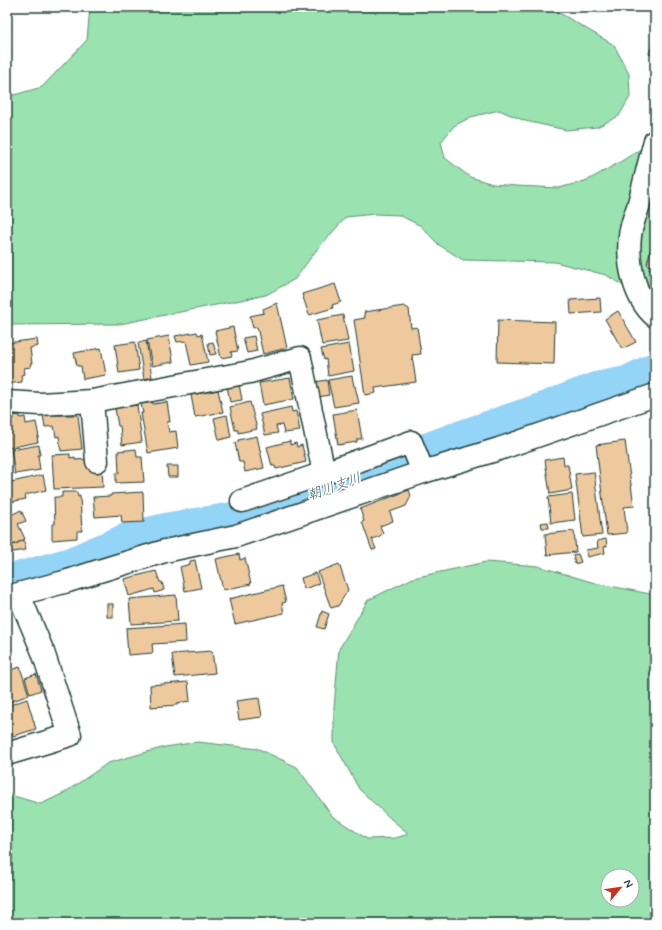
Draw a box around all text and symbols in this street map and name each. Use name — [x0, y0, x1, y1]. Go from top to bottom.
water label: 朝川支川 — [305, 469, 364, 505]
north arrow — [600, 868, 640, 908]
text: N — [620, 877, 636, 890]

